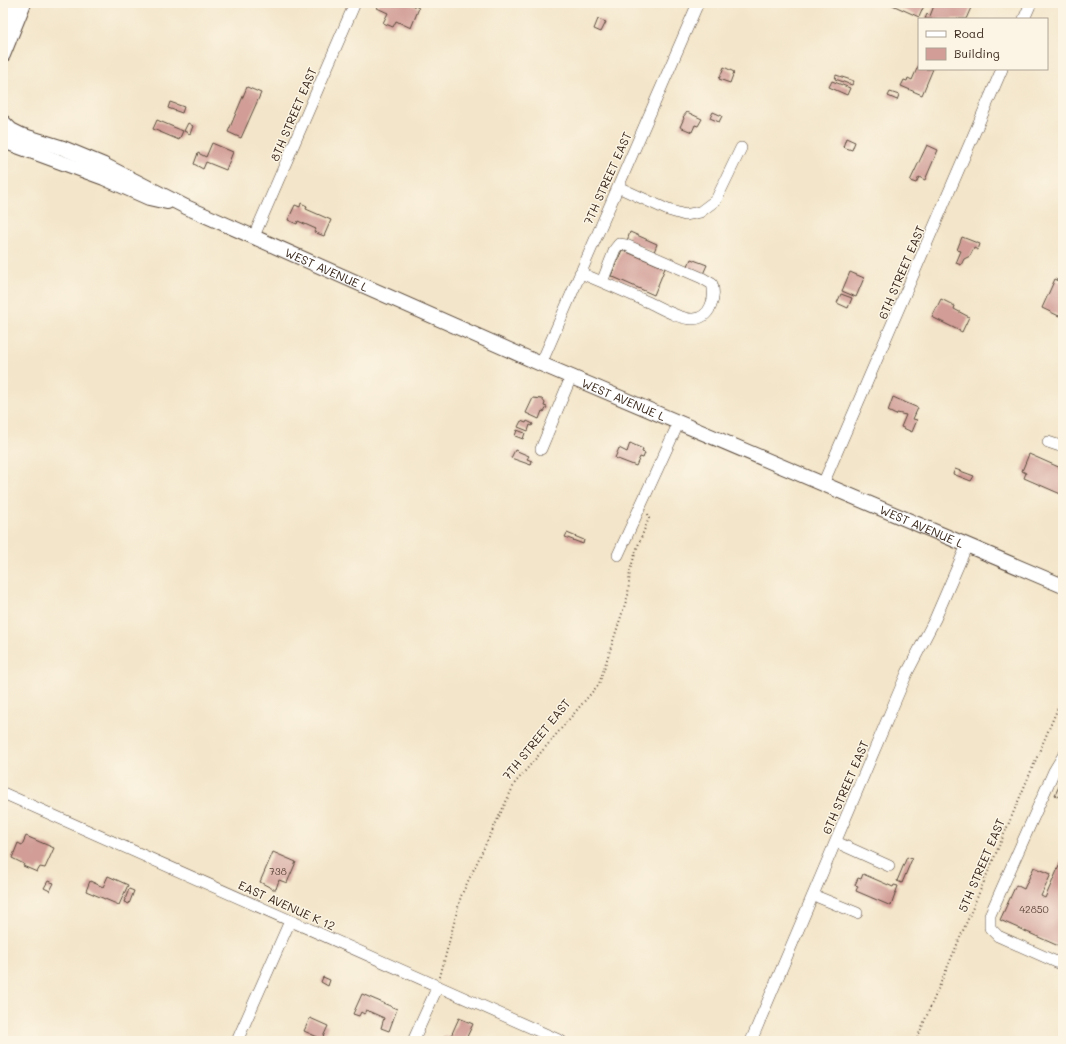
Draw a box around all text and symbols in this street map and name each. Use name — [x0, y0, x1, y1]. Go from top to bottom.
legend — [918, 18, 1048, 70]
text: Road — [954, 25, 984, 41]
text: Building — [954, 45, 1000, 61]
street label: 8TH STREET EAST — [266, 64, 320, 163]
street label: 7TH STREET EAST — [579, 129, 635, 227]
street label: 6TH STREET EAST — [874, 222, 928, 321]
street label: WEST AVENUE L — [283, 244, 372, 295]
street label: WEST AVENUE L — [579, 374, 669, 424]
street label: WEST AVENUE L — [877, 501, 967, 551]
street label: 7TH STREET EAST — [498, 695, 574, 783]
street label: 6TH STREET EAST — [818, 737, 872, 836]
street label: 5TH STREET EAST — [954, 816, 1008, 914]
house number: 738 — [269, 864, 287, 878]
street label: EAST AVENUE K 12 — [236, 876, 338, 934]
house number: 42850 — [1019, 902, 1049, 916]

